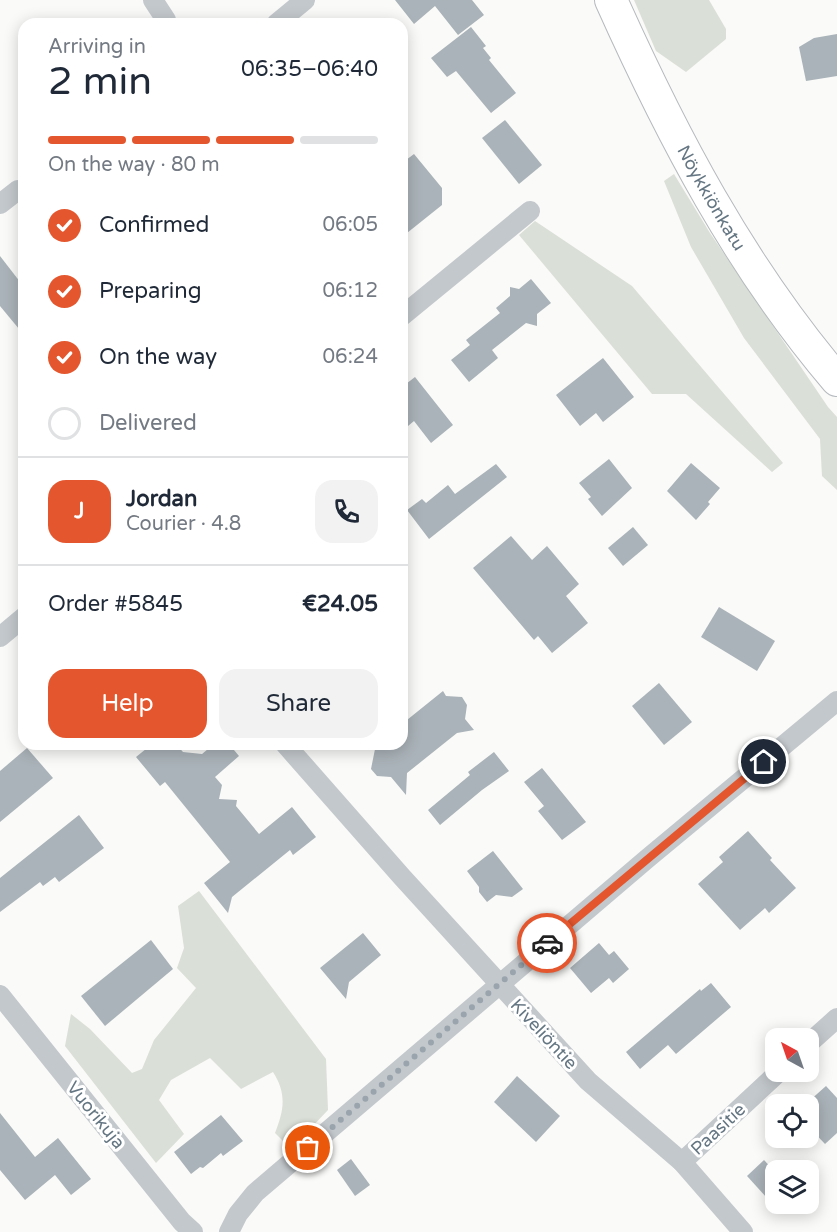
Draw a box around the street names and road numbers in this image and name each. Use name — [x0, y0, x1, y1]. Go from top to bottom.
street label: Nöykkiönkatu — [672, 141, 750, 255]
street label: Kiveliöntie — [506, 994, 582, 1074]
street label: Vuorikuja — [62, 1077, 130, 1153]
street label: Paasitie — [686, 1098, 750, 1160]

